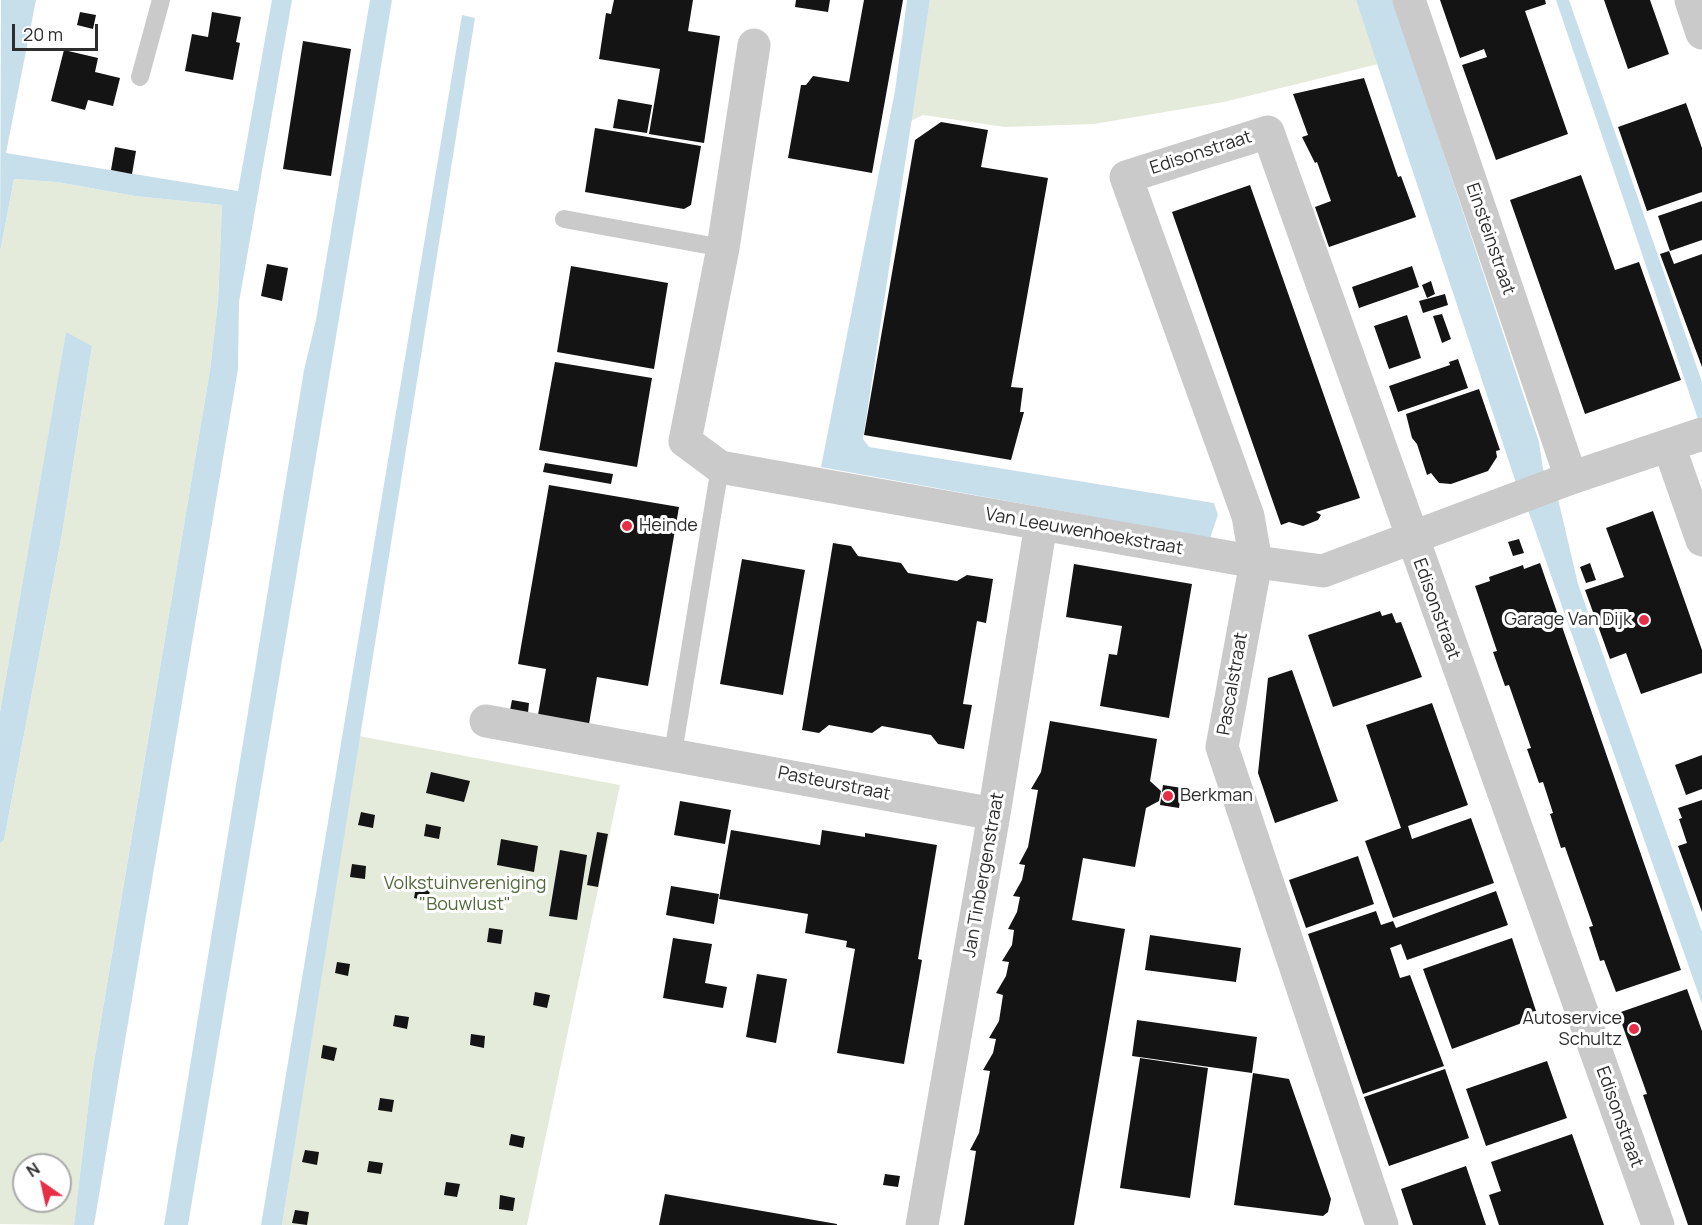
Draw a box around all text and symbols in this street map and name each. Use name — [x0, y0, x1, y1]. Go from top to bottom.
scale bar — [15, 12, 100, 50]
text: 20 m — [23, 22, 63, 46]
street label: Edisonstraat — [1147, 126, 1255, 180]
street label: Einsteinstraat — [1461, 180, 1519, 298]
street label: Van Leeuwenhoekstraat — [984, 504, 1184, 560]
place label: Heinde — [639, 515, 698, 537]
marker: Heinde — [620, 519, 634, 533]
street label: Edisonstraat — [1408, 556, 1464, 662]
place label: Garage Van Dijk — [1504, 609, 1632, 631]
marker: Garage Van Dijk — [1637, 613, 1651, 627]
street label: Pascalstraat — [1213, 631, 1253, 737]
street label: Pasteurstraat — [776, 763, 892, 805]
place label: Berkman — [1180, 785, 1253, 807]
marker: Berkman — [1161, 789, 1175, 803]
street label: Jan Tinbergenstraat — [959, 791, 1009, 959]
park label: Volkstuinvereniging "Bouwlust" — [384, 873, 546, 916]
place label: Autoservice Schultz — [1522, 1008, 1622, 1050]
marker: Autoservice Schultz — [1627, 1022, 1641, 1036]
street label: Edisonstraat — [1591, 1064, 1647, 1170]
north arrow — [12, 1153, 72, 1213]
text: N — [22, 1157, 44, 1182]

